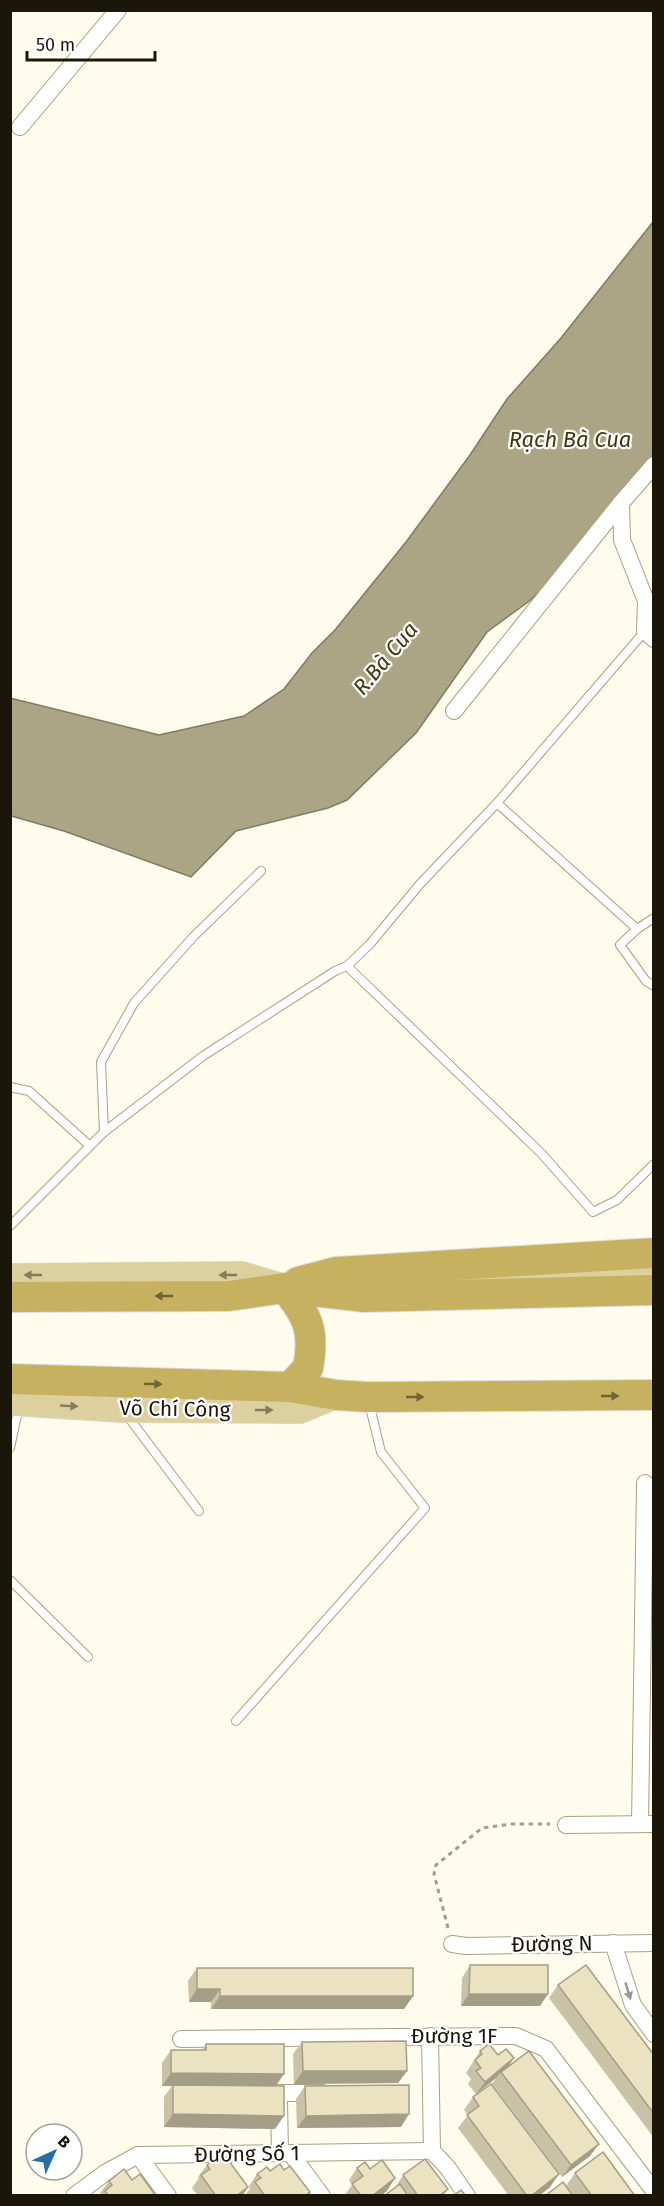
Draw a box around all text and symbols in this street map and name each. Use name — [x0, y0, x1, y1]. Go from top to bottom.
scale bar — [27, 24, 154, 62]
text: 50 m — [36, 34, 75, 56]
water label: Rạch Bà Cua — [509, 426, 631, 453]
water label: R.Bà Cua — [347, 616, 424, 700]
one-way arrow — [24, 1270, 43, 1280]
one-way arrow — [219, 1270, 238, 1280]
one-way arrow — [154, 1291, 173, 1301]
one-way arrow — [143, 1379, 162, 1388]
one-way arrow — [601, 1391, 620, 1401]
one-way arrow — [406, 1392, 425, 1402]
street label: Võ Chí Công — [119, 1395, 231, 1423]
one-way arrow — [59, 1401, 78, 1410]
one-way arrow — [254, 1405, 273, 1415]
street label: Đường N — [511, 1930, 593, 1958]
one-way arrow — [624, 1982, 633, 2000]
street label: Đường 1F — [411, 2023, 497, 2049]
north arrow — [24, 2122, 84, 2182]
text: B — [54, 2132, 75, 2152]
street label: Đường Số 1 — [194, 2140, 300, 2168]

